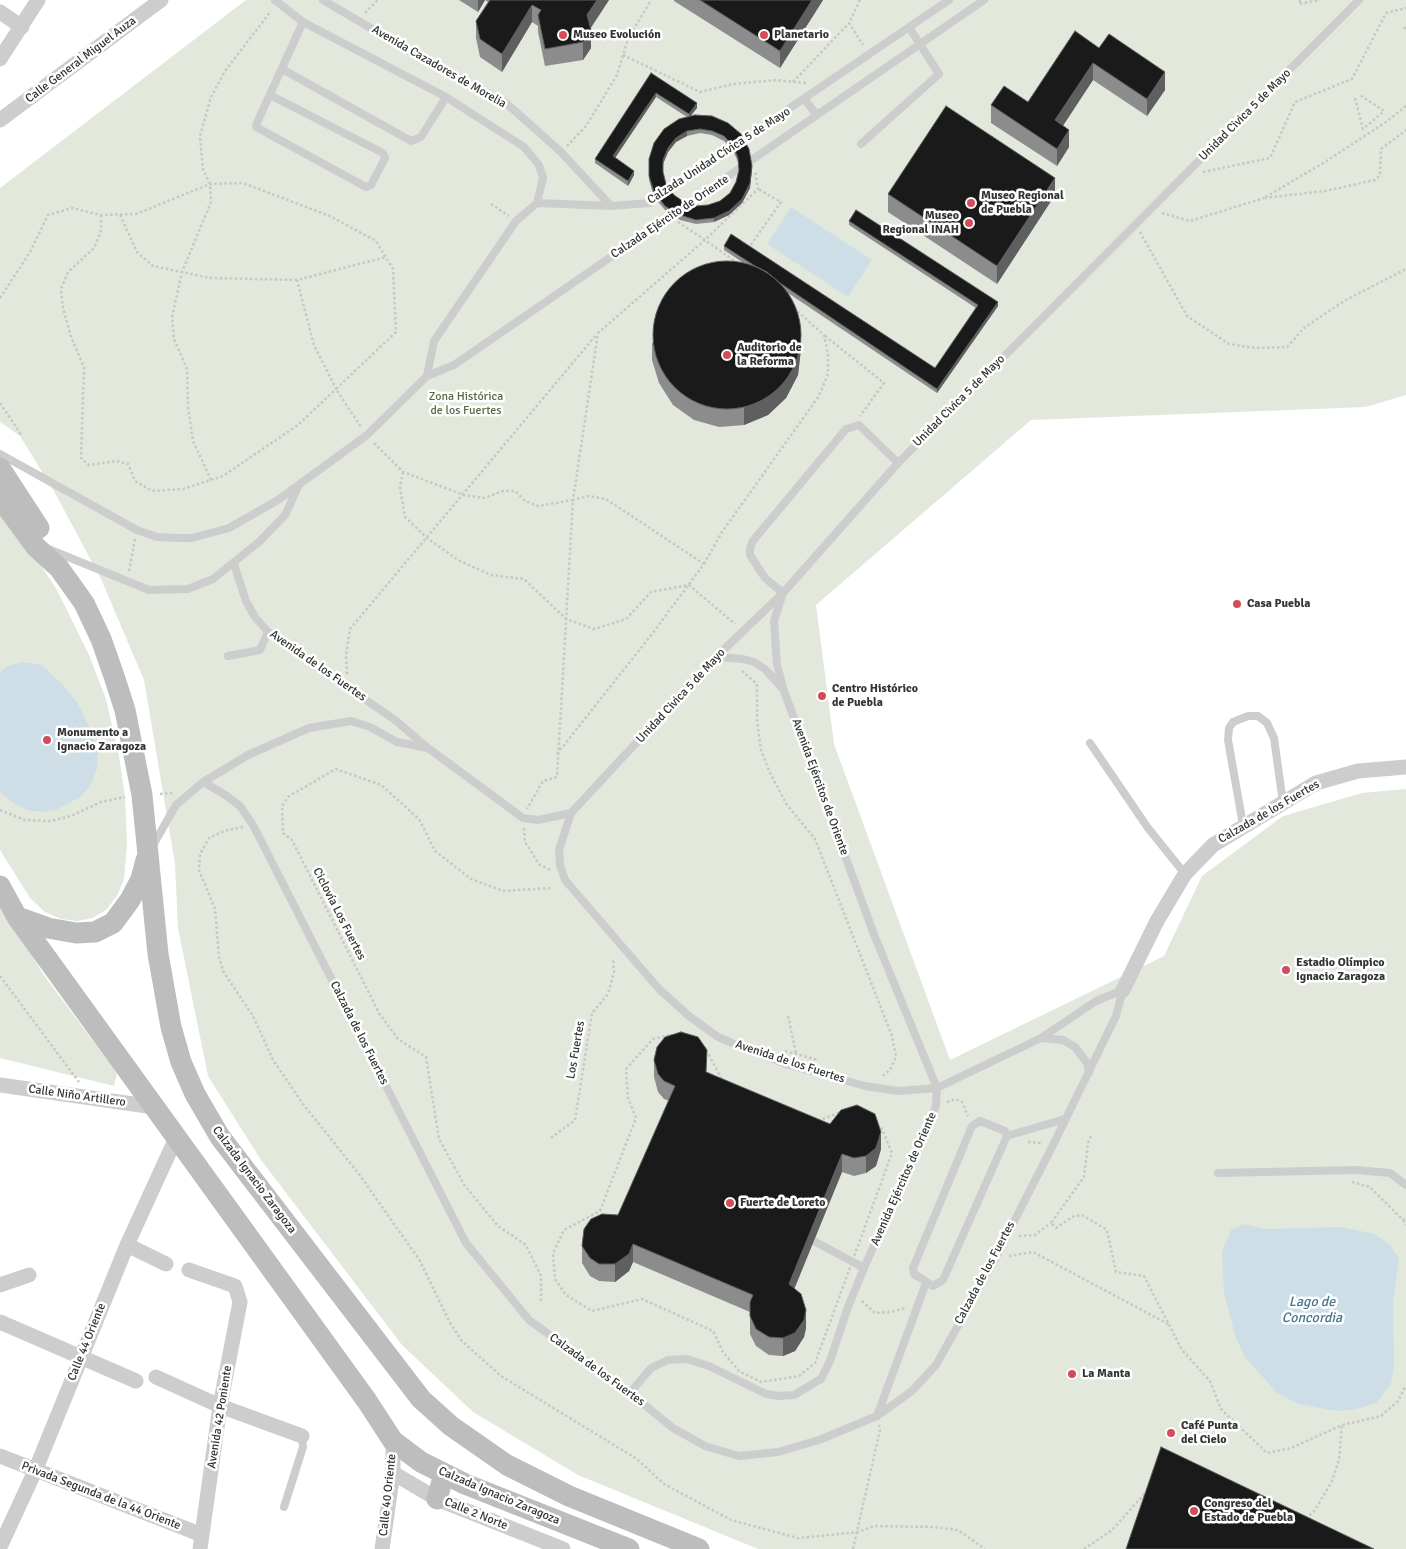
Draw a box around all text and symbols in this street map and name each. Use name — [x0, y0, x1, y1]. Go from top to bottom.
street label: Calle General Miguel Auza — [23, 14, 139, 106]
street label: Avenida Cazadores de Morelia — [369, 23, 509, 111]
place label: Museo Evolución — [573, 28, 661, 42]
place label: Planetario — [774, 28, 829, 42]
marker: Museo Evolución — [557, 29, 569, 41]
marker: Planetario — [758, 29, 770, 41]
street label: Unidad Civica 5 de Mayo — [1196, 66, 1294, 164]
street label: Calzada Unidad Cívica 5 de Mayo — [645, 104, 793, 208]
street label: Calzada Ejército de Oriente — [608, 172, 732, 262]
place label: Museo Regional de Puebla — [981, 189, 1064, 217]
marker: Museo Regional de Puebla — [965, 197, 977, 209]
place label: Museo Regional INAH — [882, 209, 959, 237]
marker: Museo Regional INAH — [963, 217, 975, 229]
place label: Auditorio de la Reforma — [737, 341, 802, 369]
marker: Auditorio de la Reforma — [721, 349, 733, 361]
street label: Unidad Civica 5 de Mayo — [910, 352, 1008, 450]
park label: Zona Histórica de los Fuertes — [429, 390, 503, 418]
place label: Casa Puebla — [1247, 597, 1310, 611]
marker: Casa Puebla — [1231, 598, 1243, 610]
street label: Avenida de los Fuertes — [267, 627, 369, 705]
street label: Unidad Civica 5 de Mayo — [633, 646, 729, 746]
place label: Centro Histórico de Puebla — [832, 682, 918, 710]
marker: Centro Histórico de Puebla — [816, 690, 828, 702]
street label: Avenida Ejércitos de Oriente — [789, 717, 851, 857]
place label: Monumento a Ignacio Zaragoza — [57, 726, 146, 754]
marker: Monumento a Ignacio Zaragoza — [41, 734, 53, 746]
street label: Calzada de los Fuertes — [1216, 777, 1322, 847]
street label: Ciclovía Los Fuertes — [309, 865, 369, 963]
place label: Estadio Olímpico Ignacio Zaragoza — [1296, 956, 1385, 984]
marker: Estadio Olímpico Ignacio Zaragoza — [1280, 964, 1292, 976]
street label: Calzada de los Fuertes — [327, 979, 391, 1087]
street label: Los Fuertes — [564, 1020, 588, 1080]
street label: Avenida de los Fuertes — [733, 1037, 847, 1087]
street label: Calle Niño Artillero — [27, 1082, 127, 1110]
street label: Avenida Ejércitos de Oriente — [868, 1110, 940, 1248]
street label: Calzada Ignacio Zaragoza — [209, 1123, 299, 1237]
place label: Fuerte de Loreto — [740, 1196, 825, 1210]
marker: Fuerte de Loreto — [724, 1197, 736, 1209]
street label: Calzada de los Fuertes — [952, 1219, 1018, 1327]
water label: Lago de Concordia — [1282, 1294, 1342, 1326]
street label: Calle 44 Oriente — [65, 1301, 109, 1383]
street label: Calzada de los Fuertes — [546, 1331, 648, 1409]
street label: Avenida 42 Poniente — [205, 1364, 235, 1470]
place label: La Manta — [1082, 1367, 1130, 1381]
marker: La Manta — [1066, 1368, 1078, 1380]
place label: Café Punta del Cielo — [1181, 1419, 1238, 1447]
marker: Café Punta del Cielo — [1165, 1427, 1177, 1439]
street label: Calle 40 Oriente — [377, 1453, 399, 1537]
street label: Privada Segunda de la 44 Oriente — [19, 1459, 183, 1533]
street label: Calzada Ignacio Zaragoza — [436, 1464, 562, 1528]
street label: Calle 2 Norte — [442, 1495, 510, 1533]
place label: Congreso del Estado de Puebla — [1204, 1497, 1293, 1525]
marker: Congreso del Estado de Puebla — [1188, 1505, 1200, 1517]

